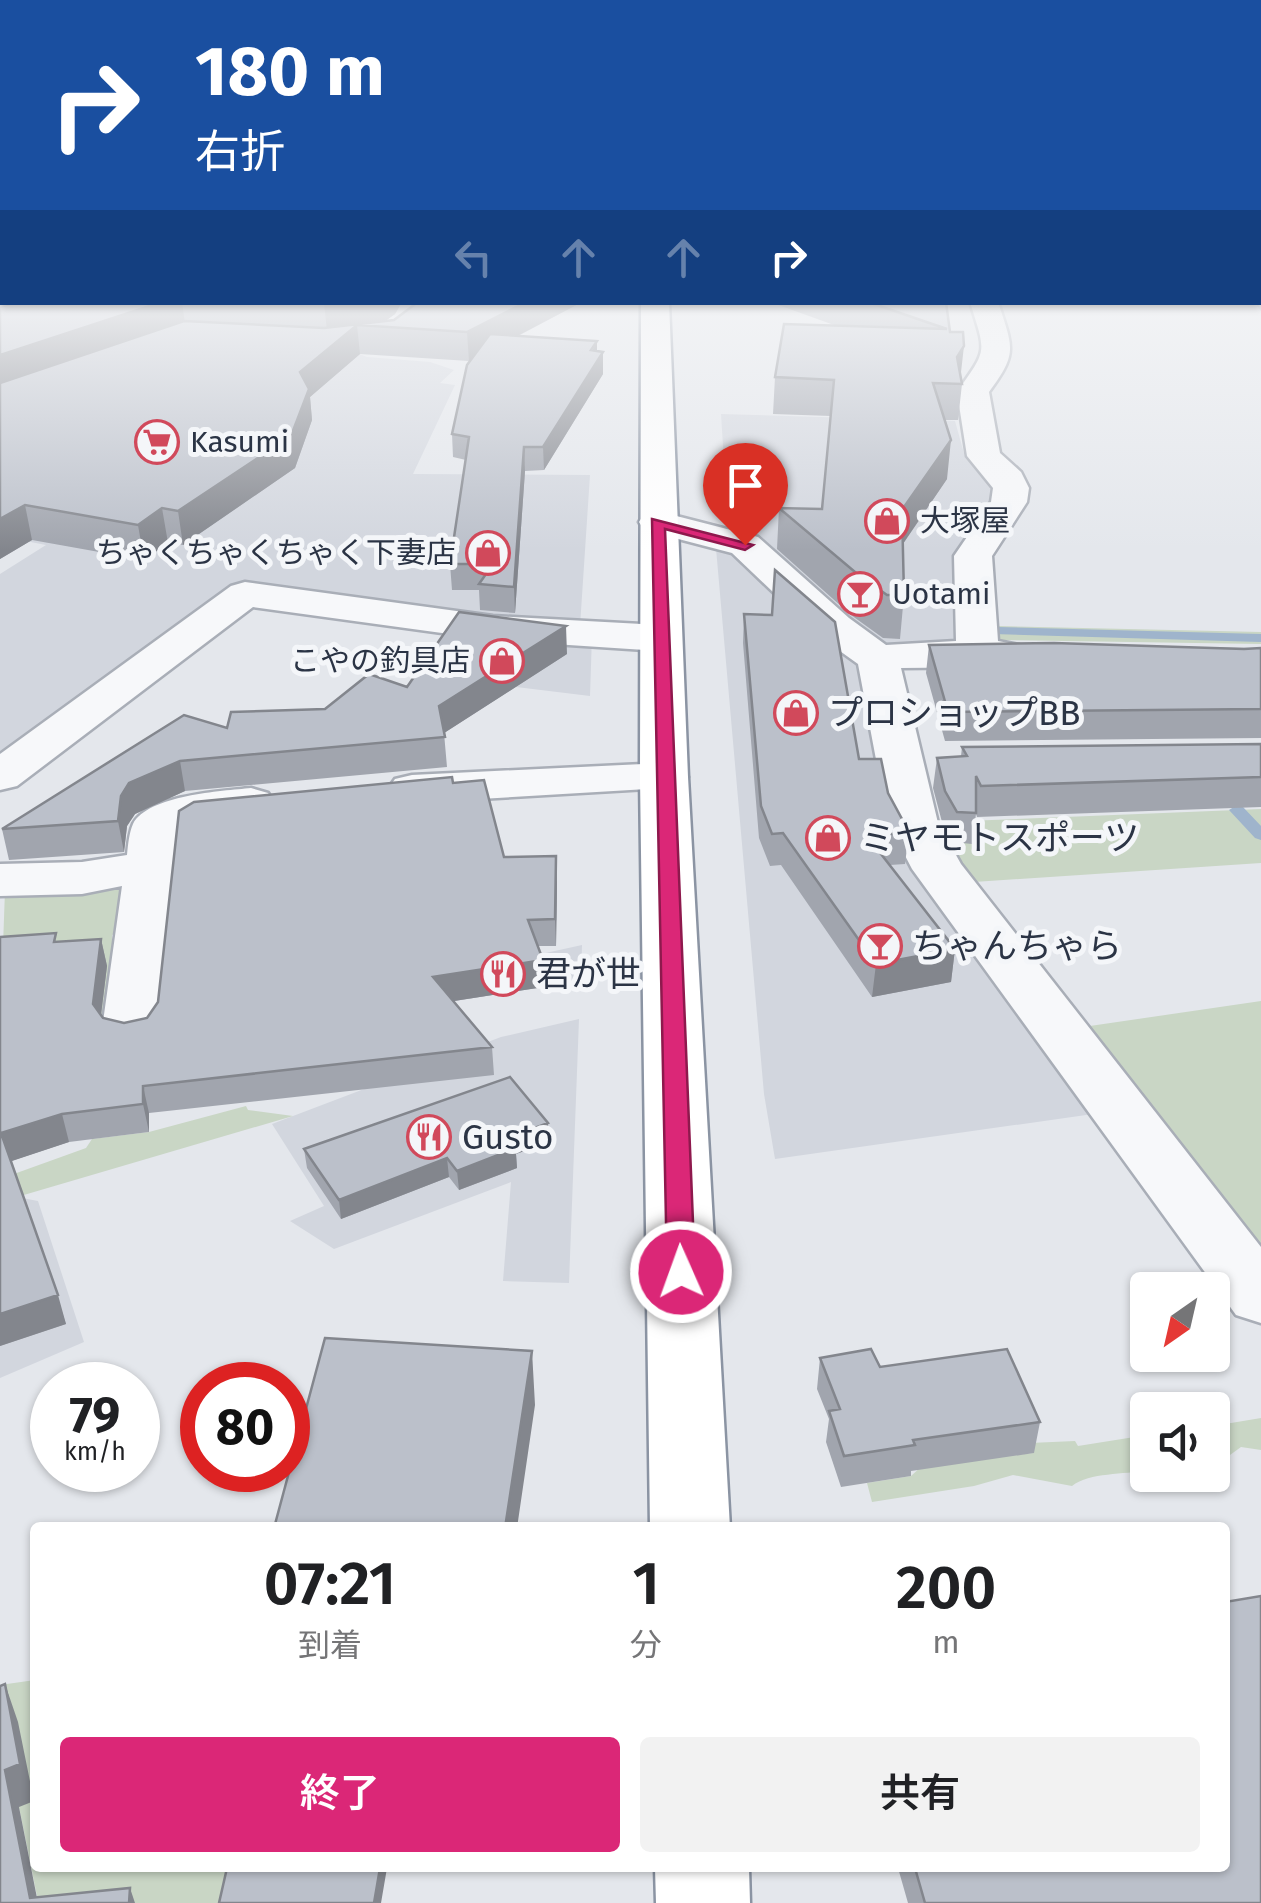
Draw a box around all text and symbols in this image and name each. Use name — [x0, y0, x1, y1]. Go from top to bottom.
text: 180 m — [195, 30, 385, 114]
icon: right — [30, 40, 160, 170]
text: 右折 — [195, 125, 285, 179]
icon: left — [446, 230, 501, 285]
icon: ahead — [551, 230, 606, 285]
icon: ahead — [656, 230, 711, 285]
icon: right — [761, 230, 816, 285]
supermarket icon: Kasumi — [134, 419, 180, 465]
place label: Kasumi — [190, 424, 289, 460]
pin — [703, 443, 788, 546]
icon: arrive — [718, 458, 773, 513]
shop icon: 大塚屋 — [864, 498, 910, 544]
place label: 大塚屋 — [920, 503, 1010, 539]
shop icon: ちゃくちゃくちゃく下妻店 — [465, 530, 511, 576]
place label: ちゃくちゃくちゃく下妻店 — [96, 535, 456, 571]
bar icon: Uotami — [837, 571, 883, 617]
place label: Uotami — [892, 576, 991, 612]
shop icon: こやの釣具店 — [479, 638, 525, 684]
place label: こやの釣具店 — [290, 643, 470, 679]
shop icon: プロショップBB — [773, 690, 819, 736]
place label: プロショップBB — [828, 692, 1081, 734]
shop icon: ミヤモトスポーツ — [805, 815, 851, 861]
place label: ミヤモトスポーツ — [860, 817, 1139, 859]
bar icon: ちゃんちゃら — [857, 923, 903, 969]
place label: ちゃんちゃら — [912, 925, 1122, 967]
restaurant icon: 君が世 — [480, 951, 526, 997]
place label: 君が世 — [536, 953, 641, 995]
restaurant icon: Gusto — [406, 1114, 452, 1160]
place label: Gusto — [462, 1116, 553, 1158]
position arrow — [629, 1220, 733, 1324]
north arrow — [1130, 1272, 1230, 1372]
map controls — [1130, 1272, 1230, 1492]
speed limit sign: 80 — [180, 1362, 310, 1492]
text: 79 — [70, 1385, 120, 1445]
button: sound — [1130, 1392, 1230, 1492]
text: km/h — [64, 1437, 126, 1467]
text: 07:21 — [264, 1548, 396, 1620]
text: 1 — [632, 1548, 660, 1620]
text: 200 — [896, 1552, 996, 1624]
text: m — [932, 1623, 960, 1661]
text: 到着 — [298, 1626, 362, 1664]
text: 分 — [630, 1626, 662, 1664]
button: 終了 — [60, 1737, 620, 1852]
button: 共有 — [640, 1737, 1200, 1852]

